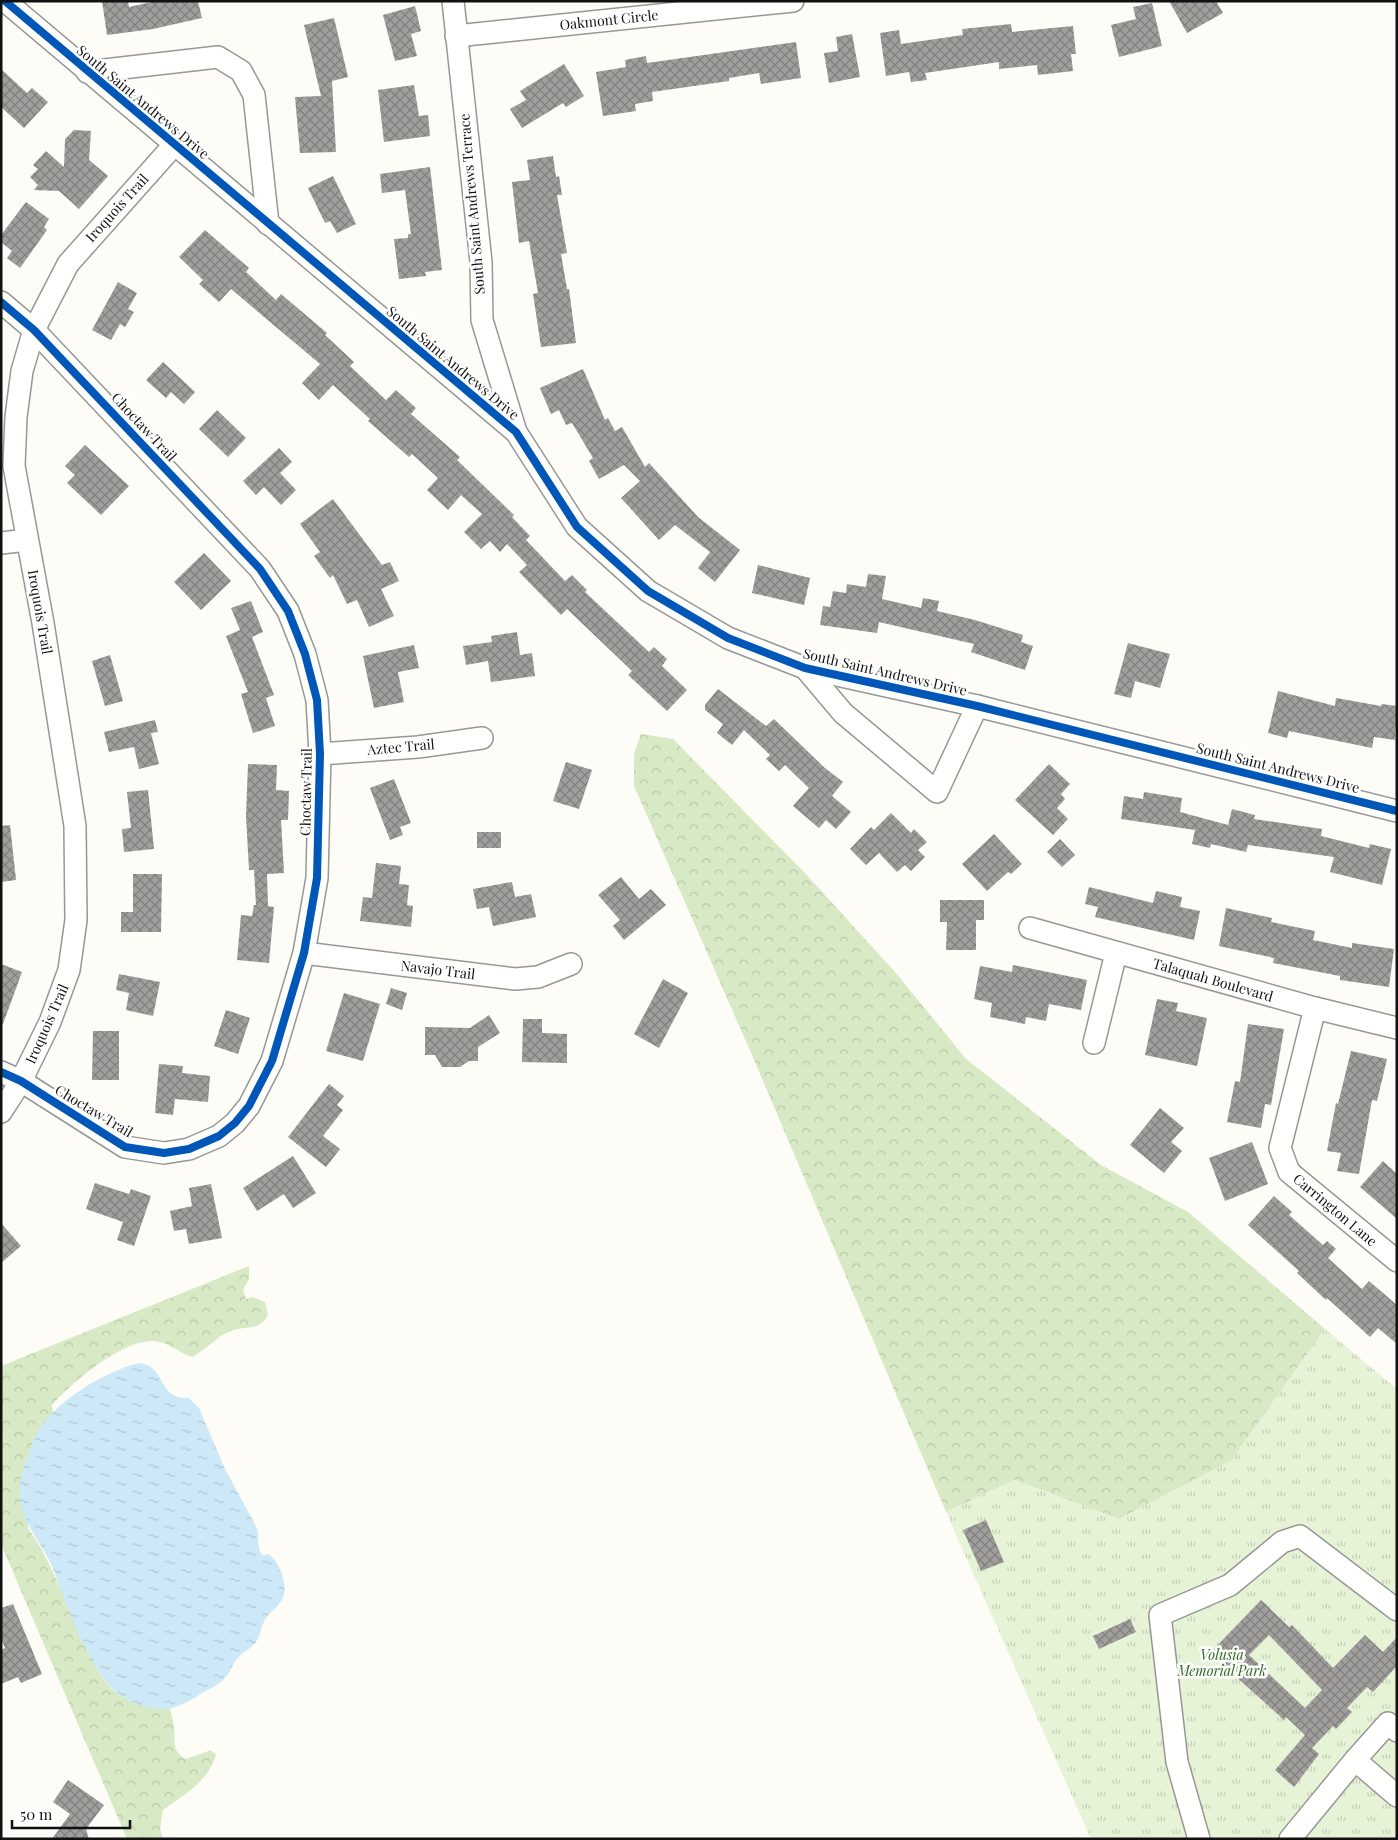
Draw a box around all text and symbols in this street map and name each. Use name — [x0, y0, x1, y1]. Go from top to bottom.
street label: Oakmont Circle — [559, 5, 659, 34]
street label: South Saint Andrews Drive — [73, 40, 214, 163]
street label: South Saint Andrews Terrace — [454, 113, 489, 295]
street label: Iroquois Trail — [81, 170, 152, 246]
street label: South Saint Andrews Drive — [383, 301, 524, 424]
street label: Choctaw Trail — [107, 388, 181, 465]
street label: Iroquois Trail — [24, 568, 57, 656]
street label: South Saint Andrews Drive — [801, 643, 969, 700]
street label: Aztec Trail — [366, 734, 435, 759]
street label: South Saint Andrews Drive — [1194, 738, 1362, 797]
street label: Choctaw Trail — [295, 748, 316, 836]
street label: Talaquah Boulevard — [1151, 953, 1276, 1006]
street label: Navajo Trail — [400, 956, 476, 983]
street label: Iroquois Trail — [20, 981, 73, 1067]
street label: Choctaw Trail — [52, 1080, 137, 1141]
street label: Carrington Lane — [1289, 1169, 1381, 1250]
park label: Volusia Memorial Park — [1177, 1645, 1266, 1680]
scale bar — [12, 1798, 130, 1830]
text: 50 m — [20, 1804, 53, 1824]

